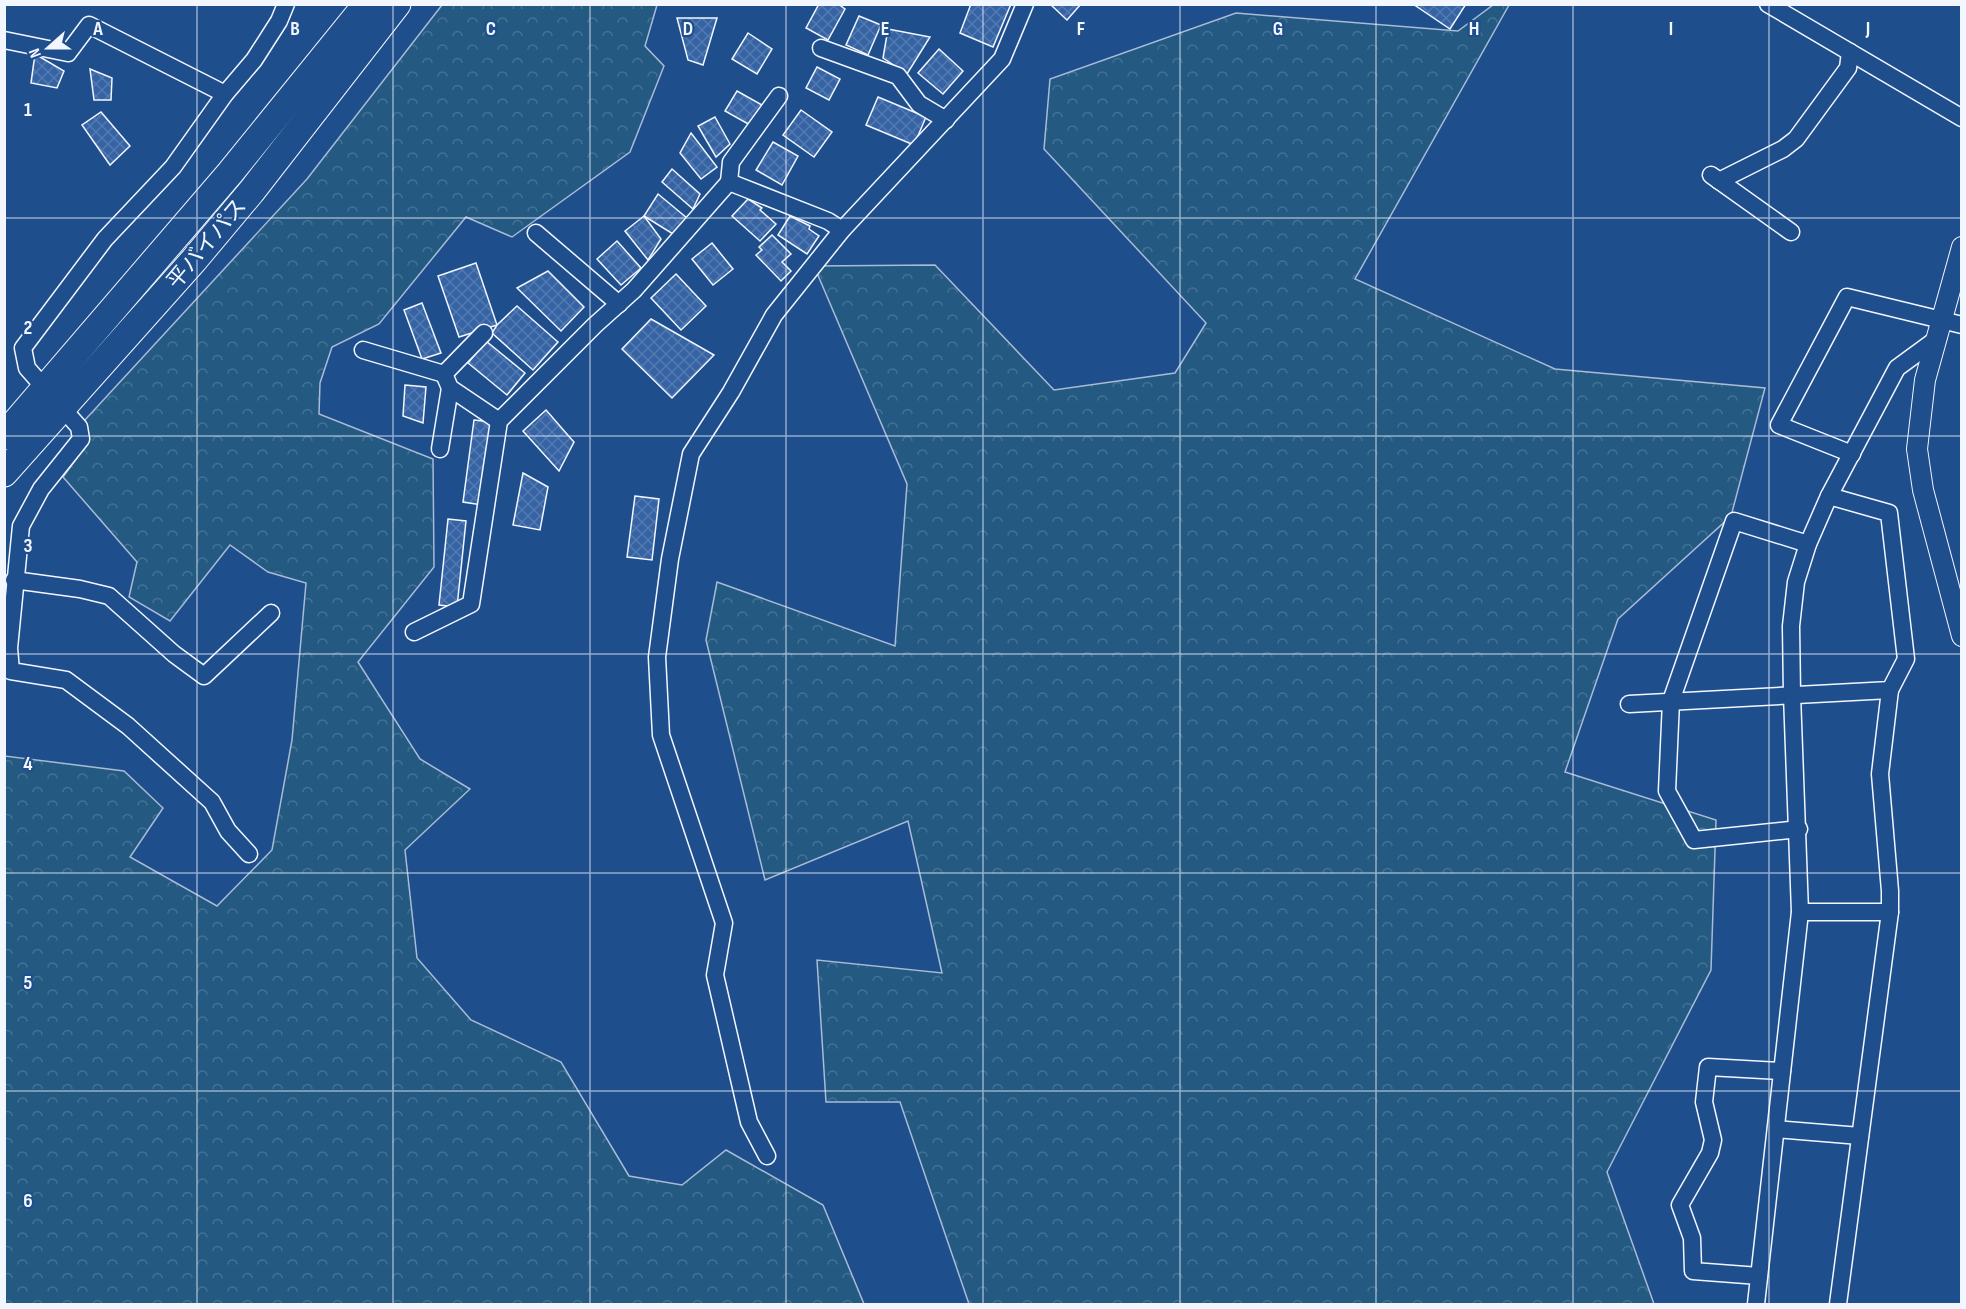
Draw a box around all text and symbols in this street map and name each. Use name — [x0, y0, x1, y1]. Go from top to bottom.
text: A — [92, 17, 103, 41]
text: B — [290, 17, 300, 41]
text: C — [486, 17, 496, 41]
text: D — [683, 17, 693, 41]
text: E — [881, 17, 889, 41]
text: F — [1077, 17, 1085, 41]
text: G — [1273, 17, 1283, 41]
text: H — [1469, 17, 1479, 41]
text: I — [1669, 17, 1673, 41]
text: J — [1865, 17, 1870, 41]
north arrow — [18, 18, 78, 78]
text: N — [25, 45, 46, 60]
text: 1 — [24, 98, 32, 122]
street label: 平バイパス — [161, 193, 253, 295]
text: 2 — [24, 316, 32, 340]
text: 3 — [24, 534, 33, 558]
text: 4 — [23, 752, 33, 776]
text: 5 — [24, 971, 33, 995]
text: 6 — [23, 1189, 33, 1213]

